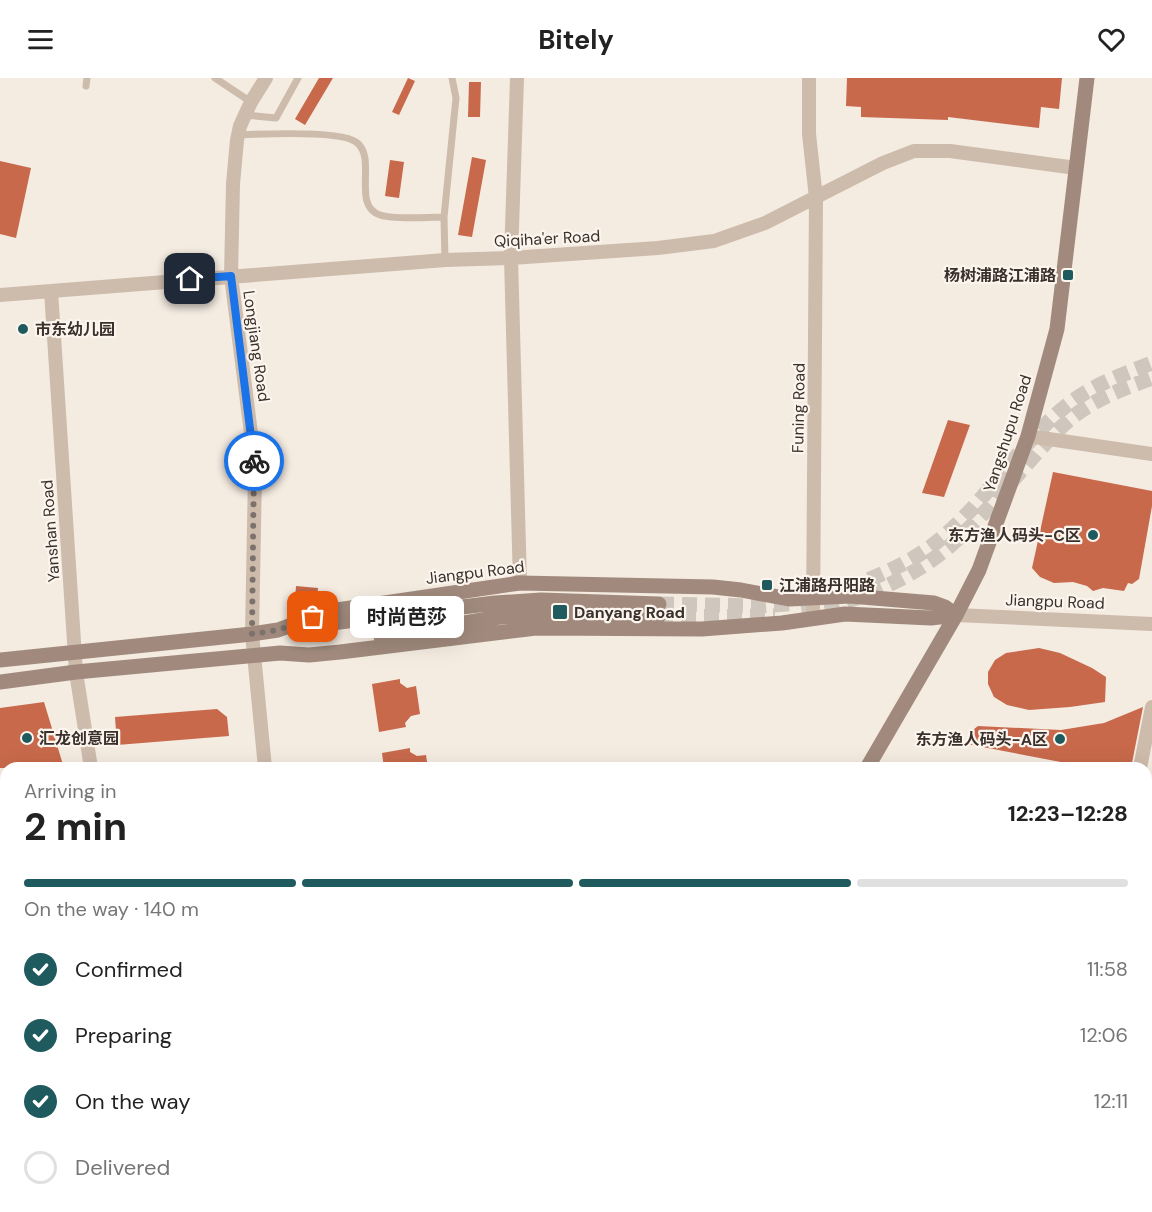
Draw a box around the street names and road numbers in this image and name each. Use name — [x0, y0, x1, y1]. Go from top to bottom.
street label: Qiqiha'er Road — [493, 225, 601, 252]
street label: Longjiang Road — [238, 289, 275, 403]
street label: Funing Road — [787, 363, 810, 453]
street label: Yangshupu Road — [979, 372, 1036, 494]
street label: Yanshan Road — [36, 479, 65, 583]
street label: Jiangpu Road — [424, 556, 526, 589]
street label: Jiangpu Road — [1005, 589, 1105, 614]

